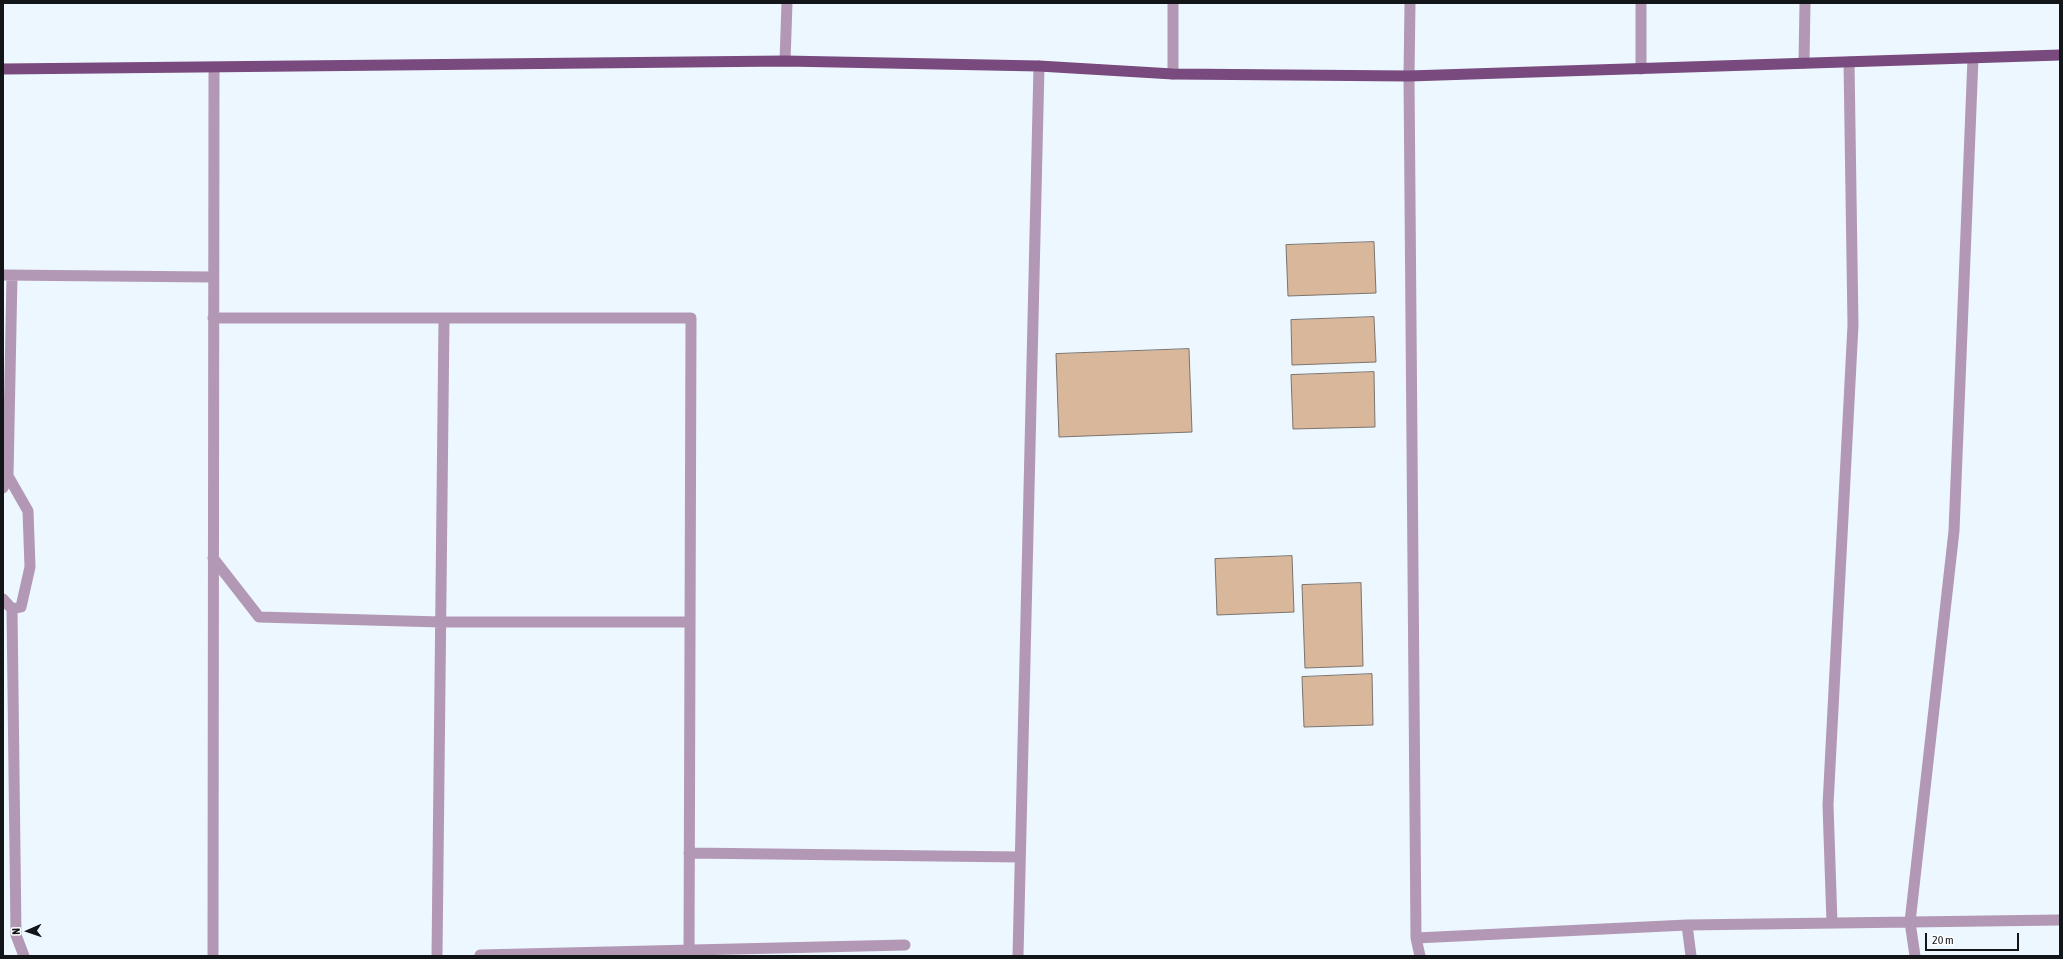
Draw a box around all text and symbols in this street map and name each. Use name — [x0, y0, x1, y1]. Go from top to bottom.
north arrow — [8, 911, 48, 951]
scale bar — [1927, 925, 2021, 951]
text: N — [10, 928, 22, 935]
text: 20 m — [1932, 933, 1954, 947]

